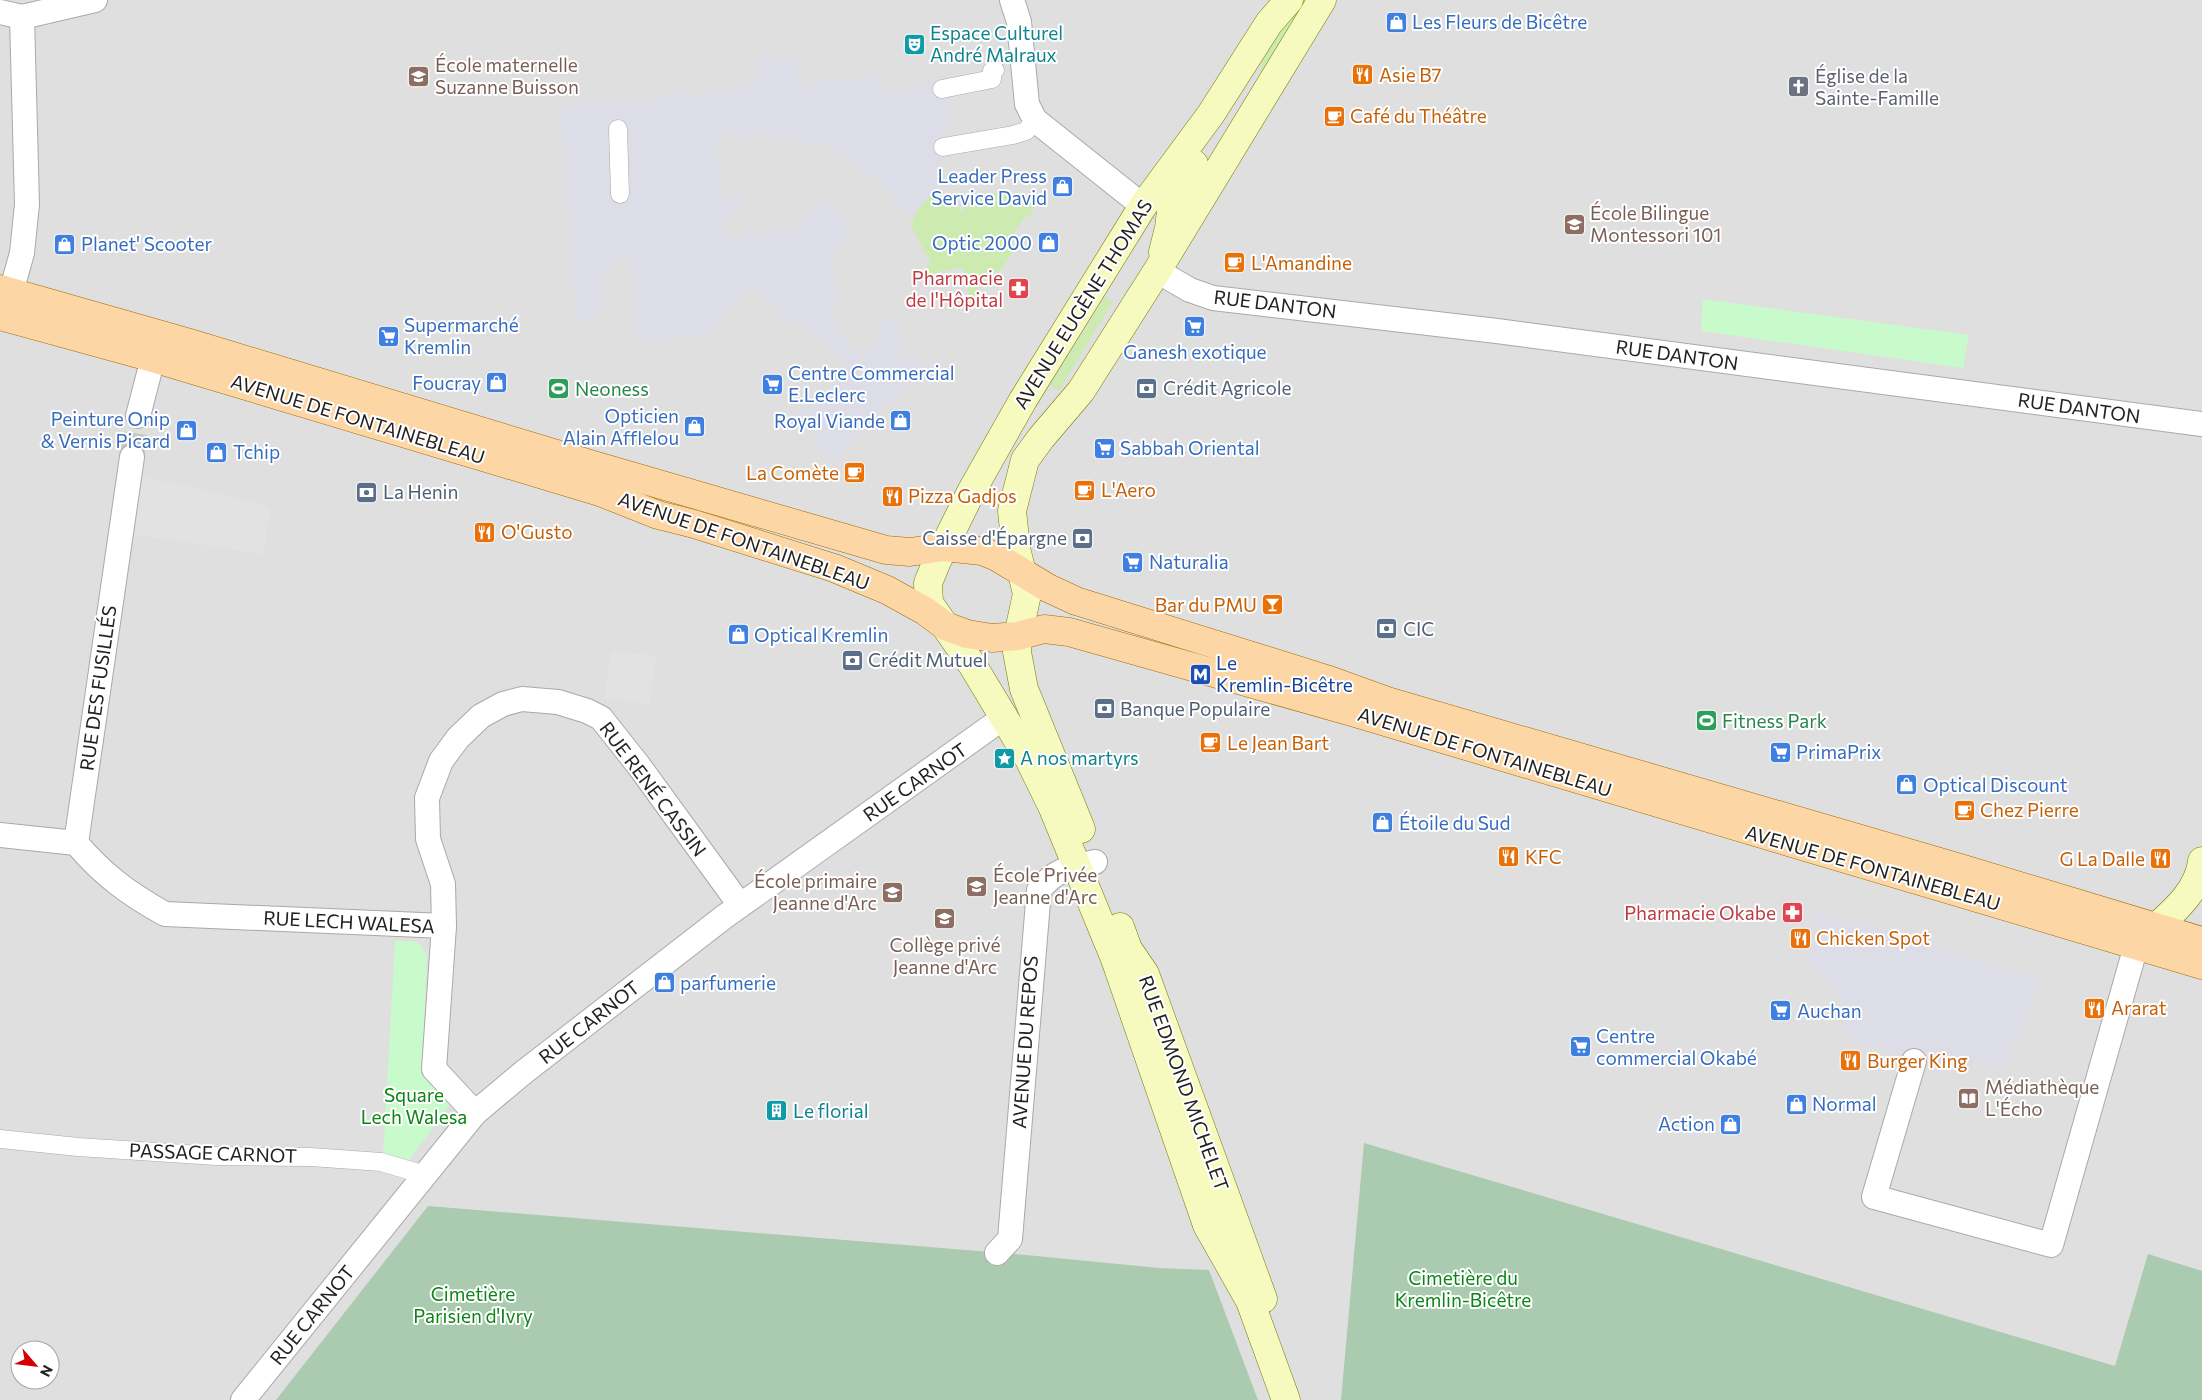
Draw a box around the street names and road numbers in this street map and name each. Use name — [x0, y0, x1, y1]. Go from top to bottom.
street label: AVENUE EUGÈNE THOMAS — [1008, 195, 1157, 413]
street label: RUE DANTON — [1212, 285, 1338, 322]
street label: RUE DANTON — [1614, 335, 1740, 374]
street label: AVENUE DE FONTAINEBLEAU — [228, 369, 488, 468]
street label: RUE DANTON — [2016, 388, 2142, 427]
street label: AVENUE DE FONTAINEBLEAU — [616, 487, 873, 594]
street label: RUE DES FUSILLÉS — [75, 604, 120, 772]
street label: AVENUE DE FONTAINEBLEAU — [1355, 702, 1615, 801]
street label: RUE RENÉ CASSIN — [595, 717, 711, 860]
street label: RUE CARNOT — [858, 737, 971, 826]
street label: AVENUE DE FONTAINEBLEAU — [1743, 820, 2003, 915]
street label: RUE LECH WALESA — [263, 906, 435, 937]
street label: AVENUE DU REPOS — [1007, 955, 1042, 1129]
street label: RUE EDMOND MICHELET — [1135, 972, 1234, 1194]
street label: RUE CARNOT — [534, 975, 644, 1068]
street label: PASSAGE CARNOT — [129, 1138, 297, 1167]
street label: RUE CARNOT — [264, 1260, 359, 1369]

